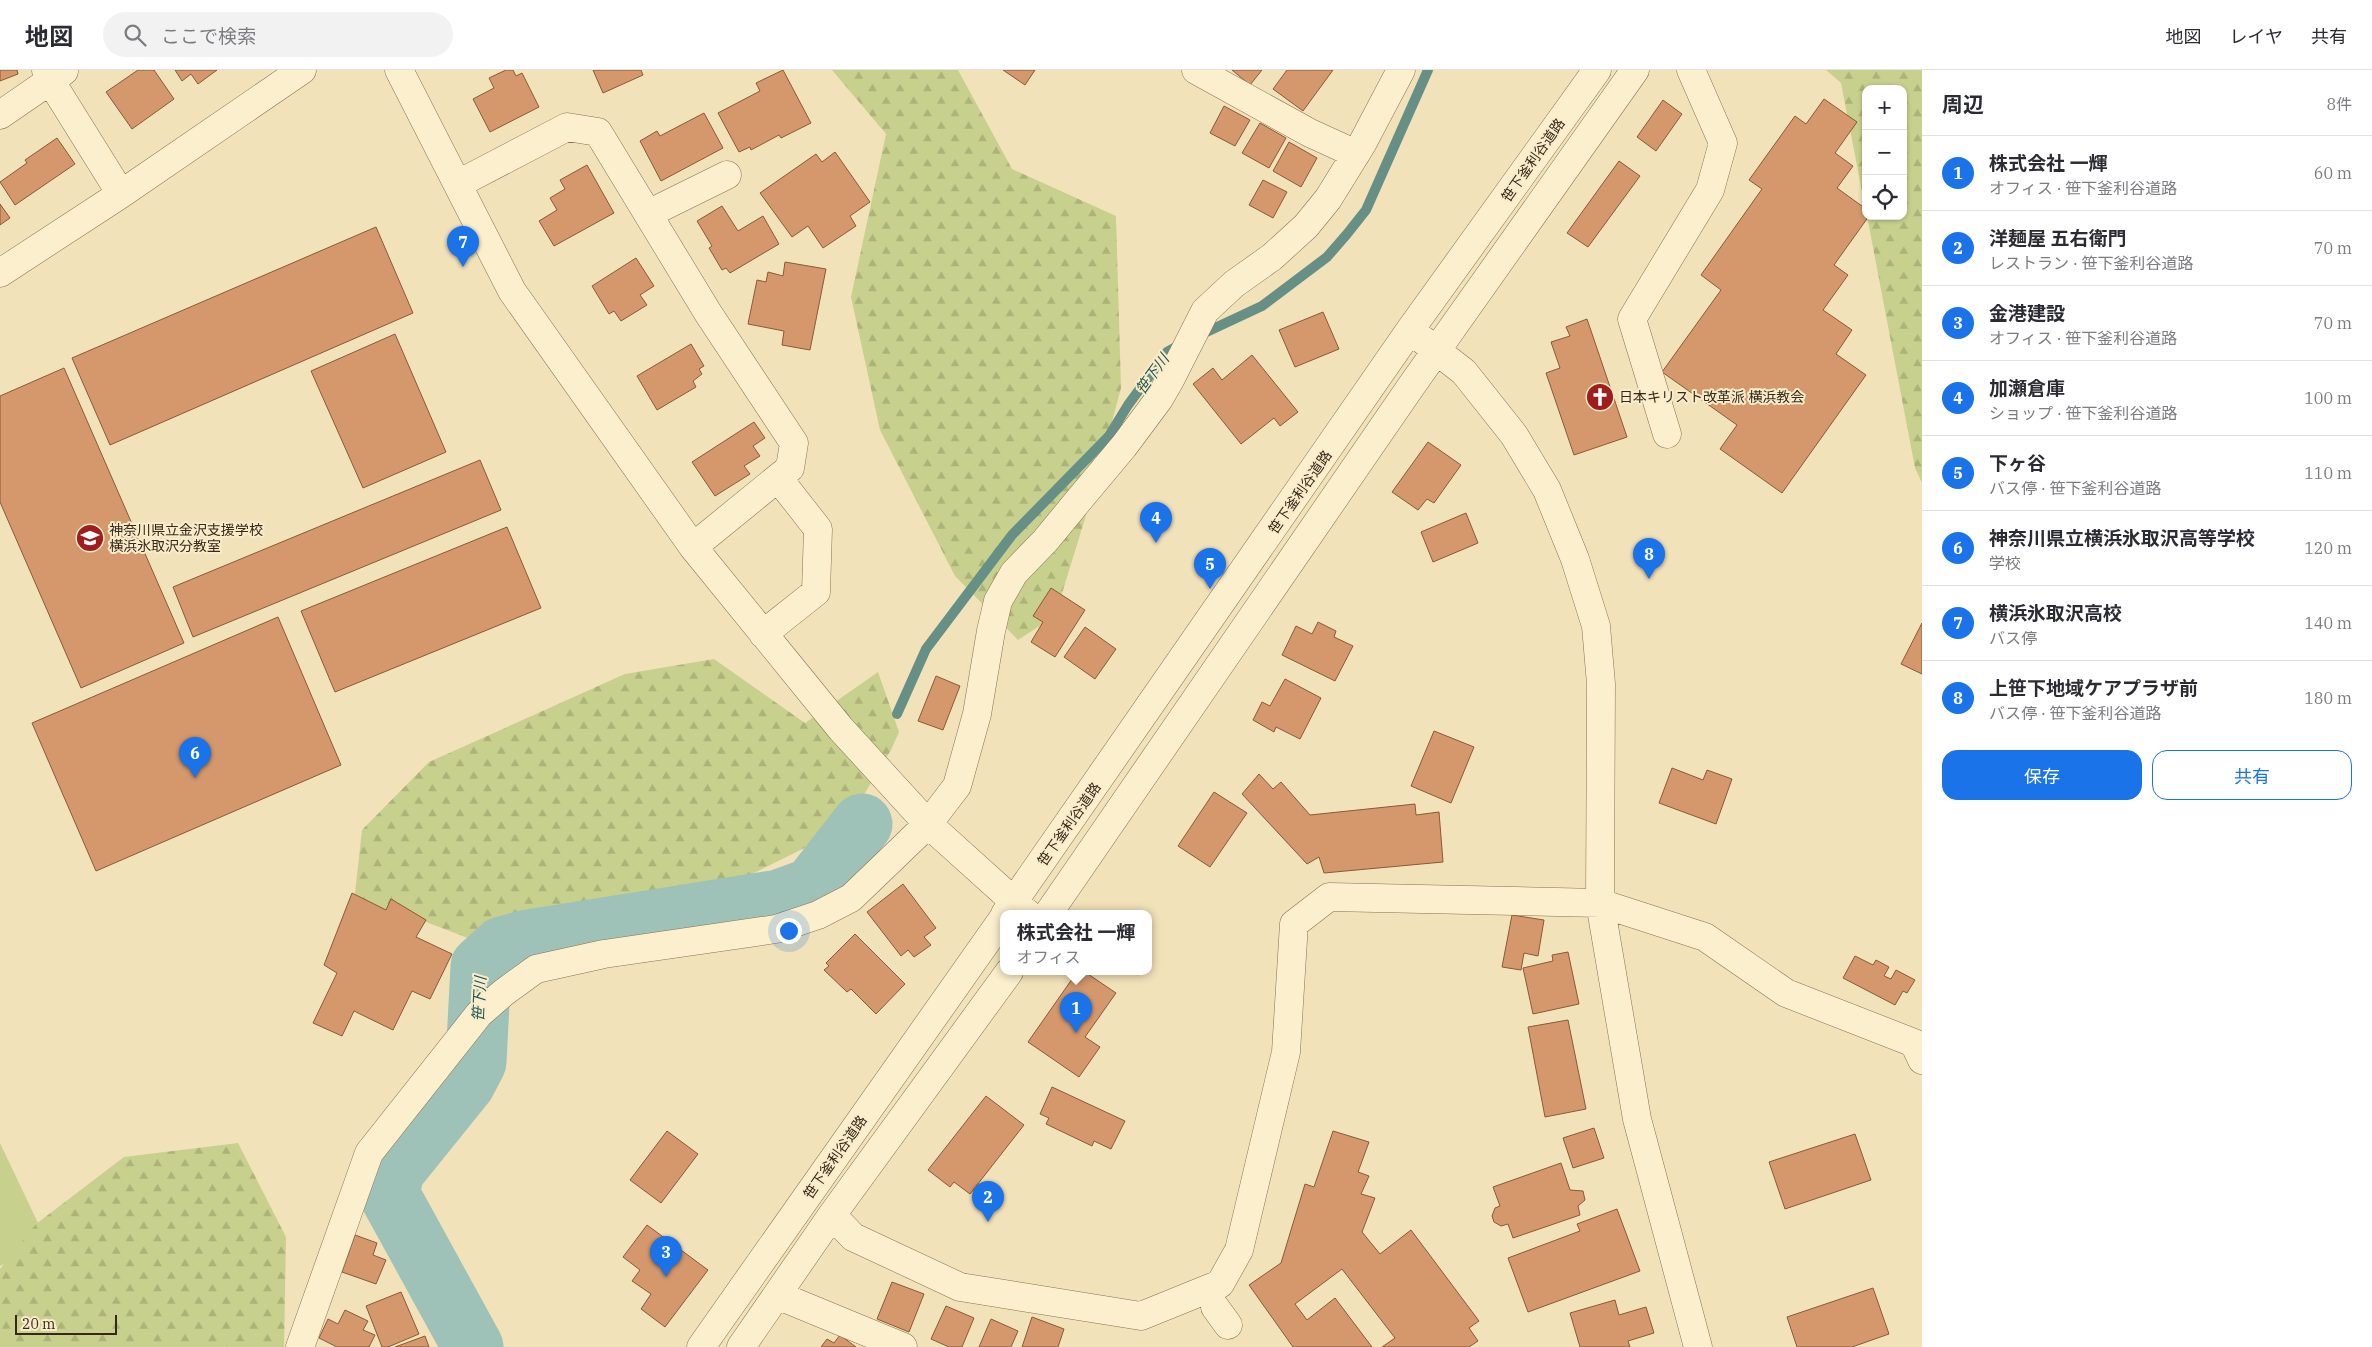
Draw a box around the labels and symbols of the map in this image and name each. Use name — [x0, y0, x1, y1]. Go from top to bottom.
street label: 笹下釜利谷道路 — [1498, 115, 1568, 205]
pin: 7 — [447, 226, 479, 267]
water label: 笹下川 — [1131, 349, 1174, 398]
church icon: 日本キリスト改革派 横浜教会 — [1585, 382, 1615, 412]
place label: 日本キリスト改革派 横浜教会 — [1619, 388, 1804, 406]
street label: 笹下釜利谷道路 — [1265, 447, 1335, 537]
pin: 4 — [1140, 502, 1172, 543]
place label: 神奈川県立金沢支援学校 横浜氷取沢分教室 — [109, 521, 263, 555]
school or university icon: 神奈川県立金沢支援学校 横浜氷取沢分教室 — [75, 523, 105, 553]
pin: 8 — [1633, 538, 1665, 579]
pin: 5 — [1194, 548, 1226, 589]
pin: 6 — [179, 737, 211, 778]
street label: 笹下釜利谷道路 — [1034, 779, 1104, 869]
your location — [776, 918, 802, 944]
water label: 笹下川 — [468, 974, 490, 1022]
pin: 1 — [1060, 992, 1092, 1033]
street label: 笹下釜利谷道路 — [800, 1112, 870, 1202]
pin: 2 — [972, 1181, 1004, 1222]
pin: 3 — [650, 1236, 682, 1277]
scale bar — [15, 1312, 118, 1335]

